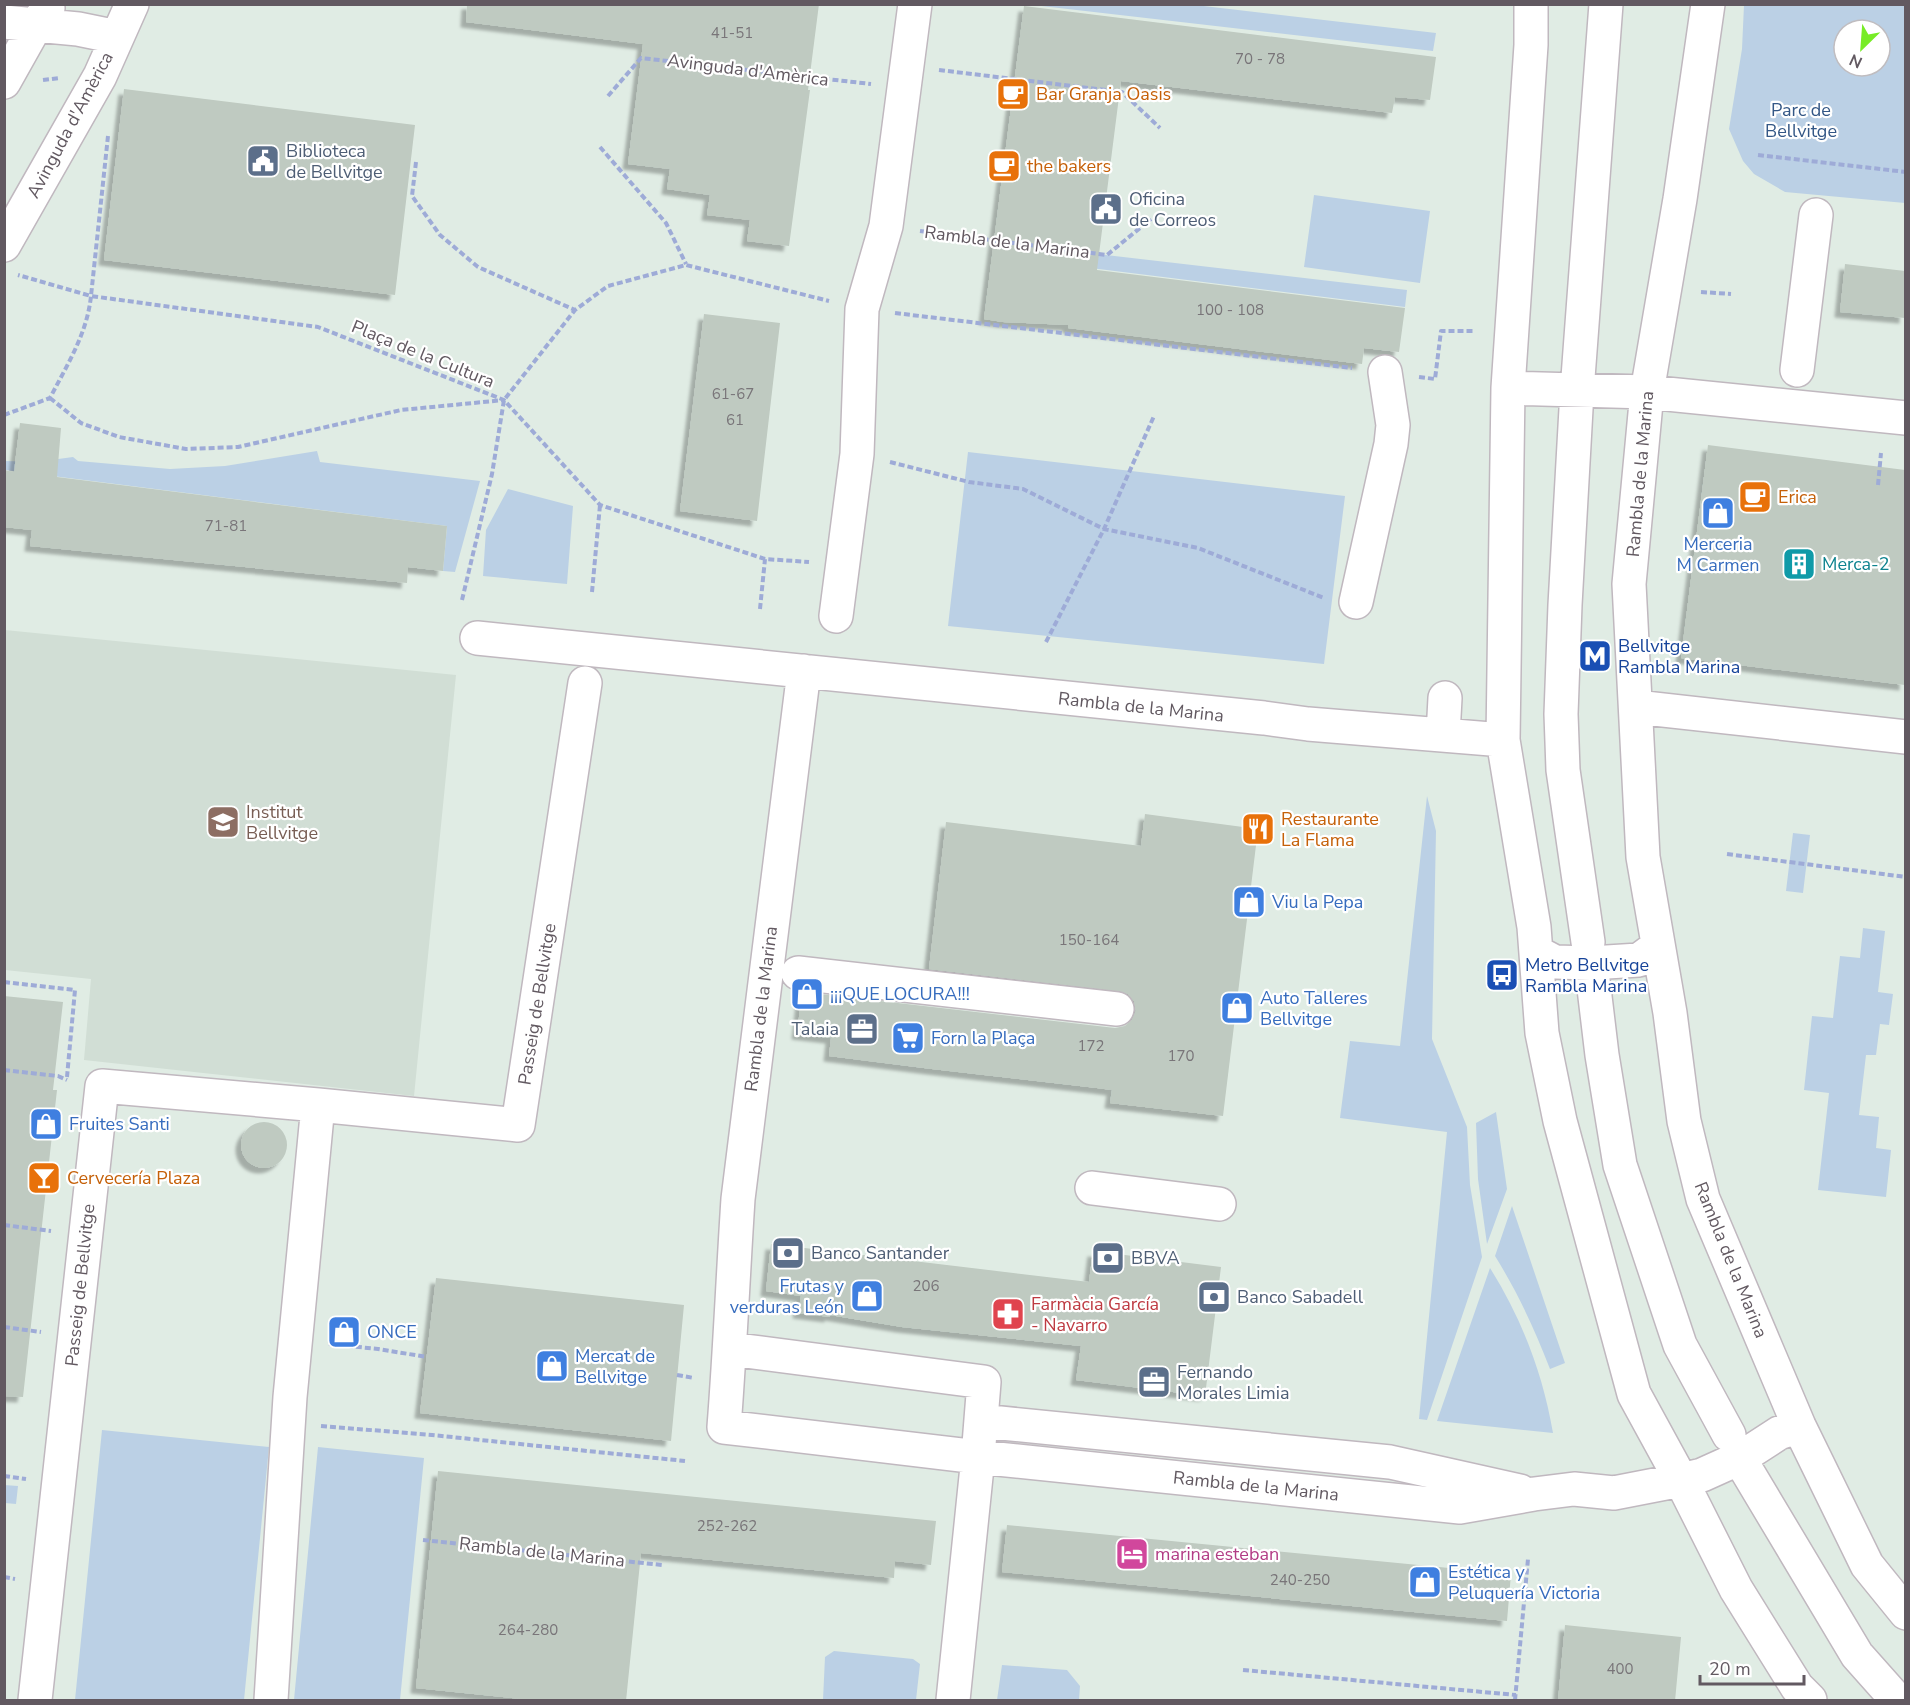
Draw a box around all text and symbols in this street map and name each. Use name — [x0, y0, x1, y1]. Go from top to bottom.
north arrow — [1832, 18, 1892, 78]
house number: 41-51 — [711, 23, 753, 43]
street label: Avinguda d'Amèrica — [21, 48, 119, 202]
street label: Avinguda d'Amèrica — [666, 48, 830, 92]
text: N — [1846, 48, 1866, 73]
house number: 70 - 78 — [1235, 49, 1285, 69]
cafe icon: Bar Granja Oasis — [995, 76, 1031, 112]
place label: Bar Granja Oasis — [1036, 82, 1171, 106]
park label: Parc de Bellvitge — [1765, 98, 1837, 143]
place label: Biblioteca de Bellvitge — [286, 139, 383, 184]
public building icon: Biblioteca de Bellvitge — [245, 143, 281, 179]
cafe icon: the bakers — [986, 148, 1022, 184]
place label: the bakers — [1027, 154, 1111, 178]
place label: Oficina de Correos — [1129, 187, 1216, 232]
public building icon: Oficina de Correos — [1088, 191, 1124, 227]
street label: Rambla de la Marina — [923, 220, 1091, 264]
house number: 100 - 108 — [1196, 300, 1264, 320]
street label: Plaça de la Cultura — [348, 314, 498, 394]
house number: 61-67 — [712, 384, 754, 404]
street label: Rambla de la Marina — [1621, 390, 1659, 558]
house number: 61 — [726, 410, 744, 430]
cafe icon: Erica — [1737, 479, 1773, 515]
place label: Erica — [1778, 485, 1817, 509]
shop icon: Merceria M Carmen — [1700, 495, 1736, 531]
house number: 71-81 — [205, 516, 247, 536]
place label: Merceria M Carmen — [1676, 532, 1760, 577]
building icon: Merca-2 — [1781, 546, 1817, 582]
place label: Merca-2 — [1822, 552, 1890, 576]
place label: Bellvitge Rambla Marina — [1618, 634, 1740, 679]
metro station icon: Bellvitge Rambla Marina — [1577, 638, 1613, 674]
street label: Rambla de la Marina — [1057, 686, 1225, 728]
place label: Institut Bellvitge — [246, 800, 318, 845]
school or university icon: Institut Bellvitge — [205, 804, 241, 840]
place label: Restaurante La Flama — [1281, 807, 1379, 852]
restaurant icon: Restaurante La Flama — [1240, 811, 1276, 847]
shop icon: Viu la Pepa — [1231, 884, 1267, 920]
place label: Viu la Pepa — [1271, 890, 1363, 914]
street label: Passeig de Bellvitge — [512, 921, 562, 1087]
street label: Rambla de la Marina — [739, 925, 783, 1093]
house number: 150-164 — [1059, 930, 1119, 950]
place label: Metro Bellvitge Rambla Marina — [1525, 953, 1649, 998]
bus stop icon: Metro Bellvitge Rambla Marina — [1484, 957, 1520, 993]
shop icon: ¡¡¡QUE LOCURA!!! — [789, 976, 825, 1012]
place label: ¡¡¡QUE LOCURA!!! — [830, 982, 970, 1006]
place label: Auto Talleres Bellvitge — [1260, 986, 1368, 1031]
shop icon: Auto Talleres Bellvitge — [1219, 990, 1255, 1026]
office icon: Talaia — [844, 1011, 880, 1047]
place label: Talaia — [791, 1017, 839, 1041]
supermarket icon: Forn la Plaça — [890, 1020, 926, 1056]
place label: Forn la Plaça — [931, 1026, 1035, 1050]
house number: 172 — [1077, 1036, 1105, 1056]
house number: 170 — [1167, 1046, 1195, 1066]
shop icon: Fruites Santi — [28, 1106, 64, 1142]
place label: Fruites Santi — [69, 1112, 170, 1136]
bar icon: Cervecería Plaza — [26, 1160, 62, 1196]
place label: Cervecería Plaza — [67, 1166, 200, 1190]
street label: Rambla de la Marina — [1689, 1178, 1773, 1342]
street label: Passeig de Bellvitge — [60, 1202, 100, 1368]
bank icon: Banco Santander — [770, 1235, 806, 1271]
bank icon: BBVA — [1090, 1240, 1126, 1276]
place label: Banco Santander — [811, 1241, 950, 1265]
place label: BBVA — [1131, 1246, 1180, 1270]
place label: Frutas y verduras León — [730, 1274, 845, 1319]
house number: 206 — [912, 1276, 940, 1296]
shop icon: Frutas y verduras León — [849, 1278, 885, 1314]
bank icon: Banco Sabadell — [1196, 1279, 1232, 1315]
place label: Banco Sabadell — [1237, 1285, 1364, 1309]
place label: Farmàcia García - Navarro — [1031, 1292, 1159, 1337]
pharmacy icon: Farmàcia García - Navarro — [990, 1296, 1026, 1332]
shop icon: ONCE — [326, 1314, 362, 1350]
place label: ONCE — [367, 1320, 417, 1344]
place label: Mercat de Bellvitge — [575, 1344, 655, 1389]
shop icon: Mercat de Bellvitge — [534, 1348, 570, 1384]
place label: Fernando Morales Limia — [1177, 1360, 1289, 1405]
office icon: Fernando Morales Limia — [1136, 1364, 1172, 1400]
street label: Rambla de la Marina — [1172, 1465, 1340, 1507]
house number: 252-262 — [697, 1516, 757, 1536]
street label: Rambla de la Marina — [458, 1531, 626, 1573]
hotel icon: marina esteban — [1114, 1536, 1150, 1572]
place label: marina esteban — [1155, 1542, 1279, 1566]
place label: Estética y Peluquería Victoria — [1448, 1560, 1600, 1605]
shop icon: Estética y Peluquería Victoria — [1407, 1564, 1443, 1600]
house number: 240-250 — [1270, 1570, 1330, 1590]
house number: 264-280 — [498, 1620, 558, 1640]
scale bar — [1700, 1648, 1804, 1686]
text: 20 m — [1709, 1657, 1751, 1681]
house number: 400 — [1606, 1659, 1634, 1679]

